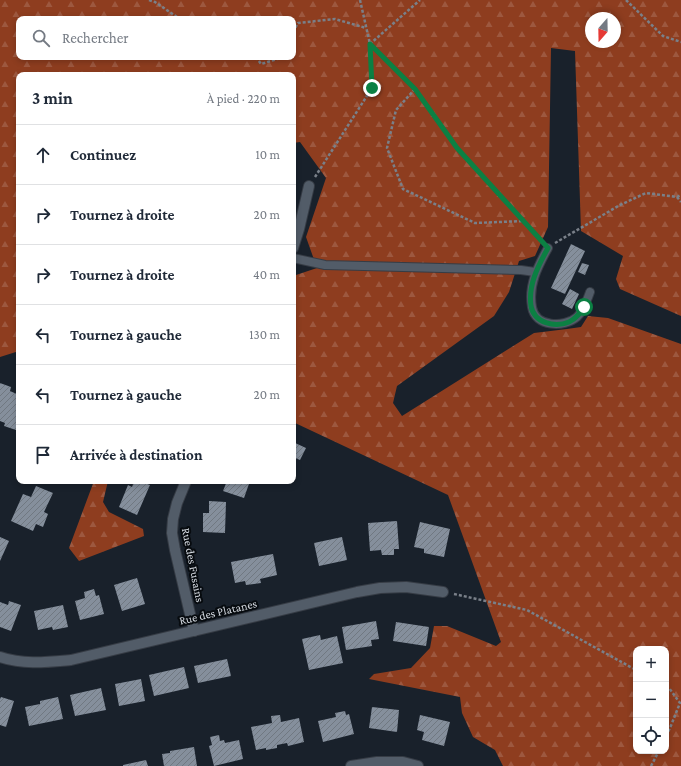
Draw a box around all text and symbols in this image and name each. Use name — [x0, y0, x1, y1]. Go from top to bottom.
north arrow — [585, 12, 621, 48]
search box — [16, 16, 296, 60]
icon: search — [30, 27, 52, 49]
text: Rechercher — [62, 30, 129, 46]
route end — [363, 79, 381, 97]
text: 3 min — [32, 89, 73, 108]
text: À pied · 220 m — [207, 91, 280, 106]
icon: ahead — [32, 144, 54, 166]
text: Continuez — [70, 147, 136, 163]
text: 10 m — [255, 147, 280, 162]
icon: right — [32, 204, 54, 226]
text: Tournez à droite — [70, 207, 174, 223]
text: 20 m — [254, 207, 280, 222]
icon: right — [32, 264, 54, 286]
text: Tournez à droite — [70, 267, 174, 283]
text: 40 m — [253, 267, 280, 282]
route start — [575, 298, 593, 316]
icon: left — [32, 324, 54, 346]
text: Tournez à gauche — [70, 327, 182, 343]
text: 130 m — [249, 327, 280, 342]
icon: left — [32, 384, 54, 406]
text: Tournez à gauche — [70, 387, 182, 403]
text: 20 m — [254, 387, 280, 402]
icon: arrive — [32, 444, 54, 466]
text: Arrivée à destination — [70, 447, 203, 463]
street label: Rue des Fusains — [179, 527, 207, 604]
street label: Rue des Platanes — [178, 596, 259, 628]
map controls — [633, 646, 669, 754]
button: + — [633, 646, 669, 682]
button: − — [633, 682, 669, 718]
button: locate — [633, 718, 669, 754]

